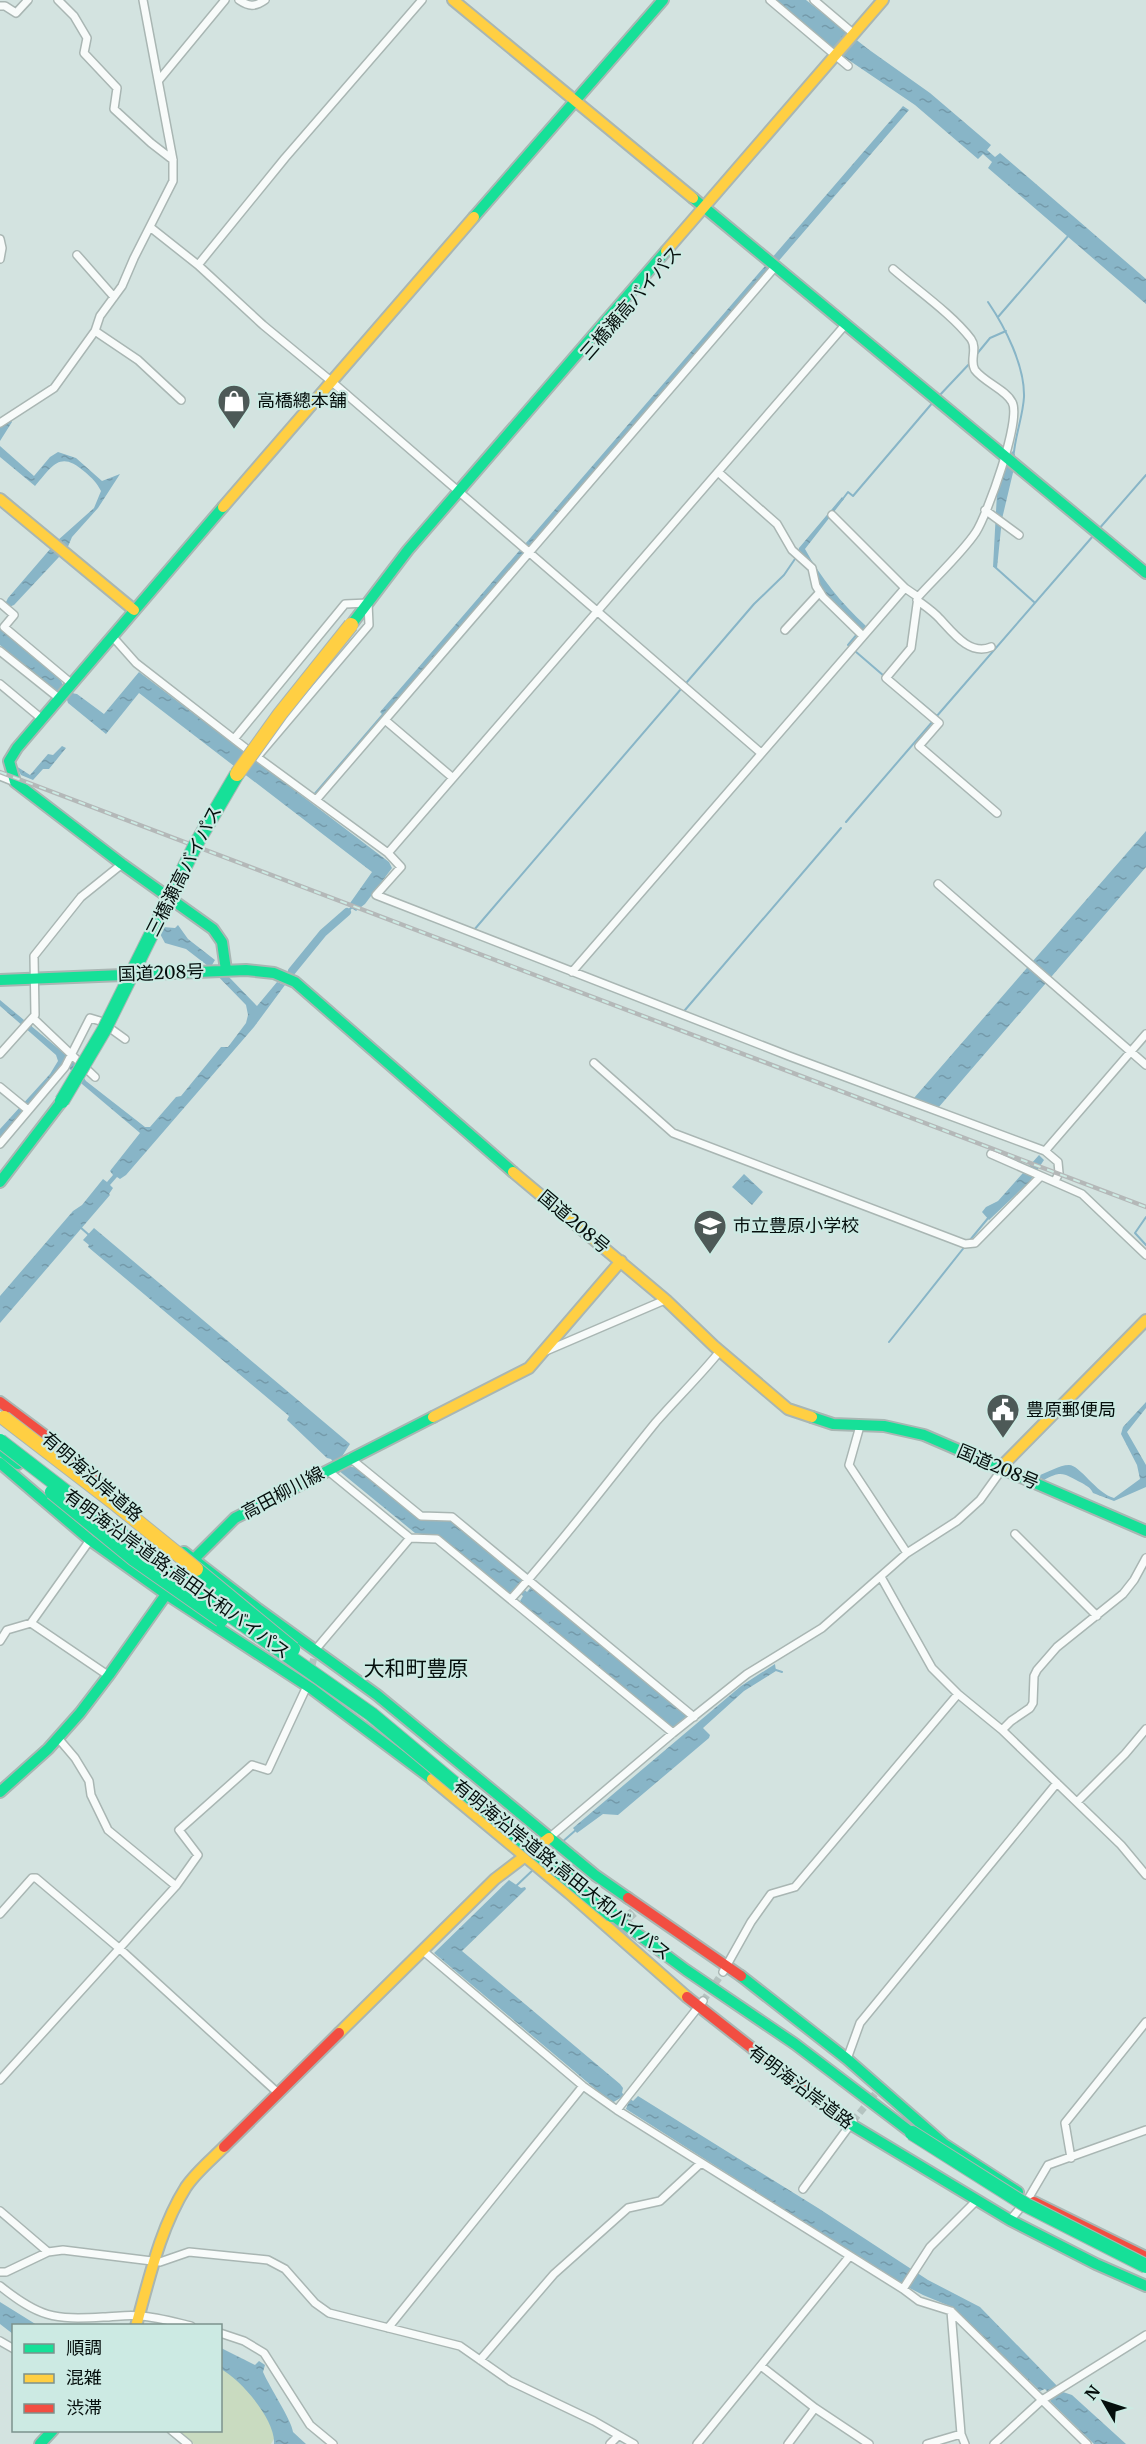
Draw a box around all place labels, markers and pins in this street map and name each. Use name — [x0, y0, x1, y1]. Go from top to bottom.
shop icon: 高橋總本舗 — [216, 383, 252, 430]
place label: 高橋總本舗 — [257, 389, 347, 412]
school or university icon: 市立豊原小学校 — [692, 1208, 728, 1255]
place label: 市立豊原小学校 — [733, 1214, 859, 1237]
public building icon: 豊原郵便局 — [985, 1392, 1021, 1439]
place label: 豊原郵便局 — [1026, 1398, 1116, 1421]

